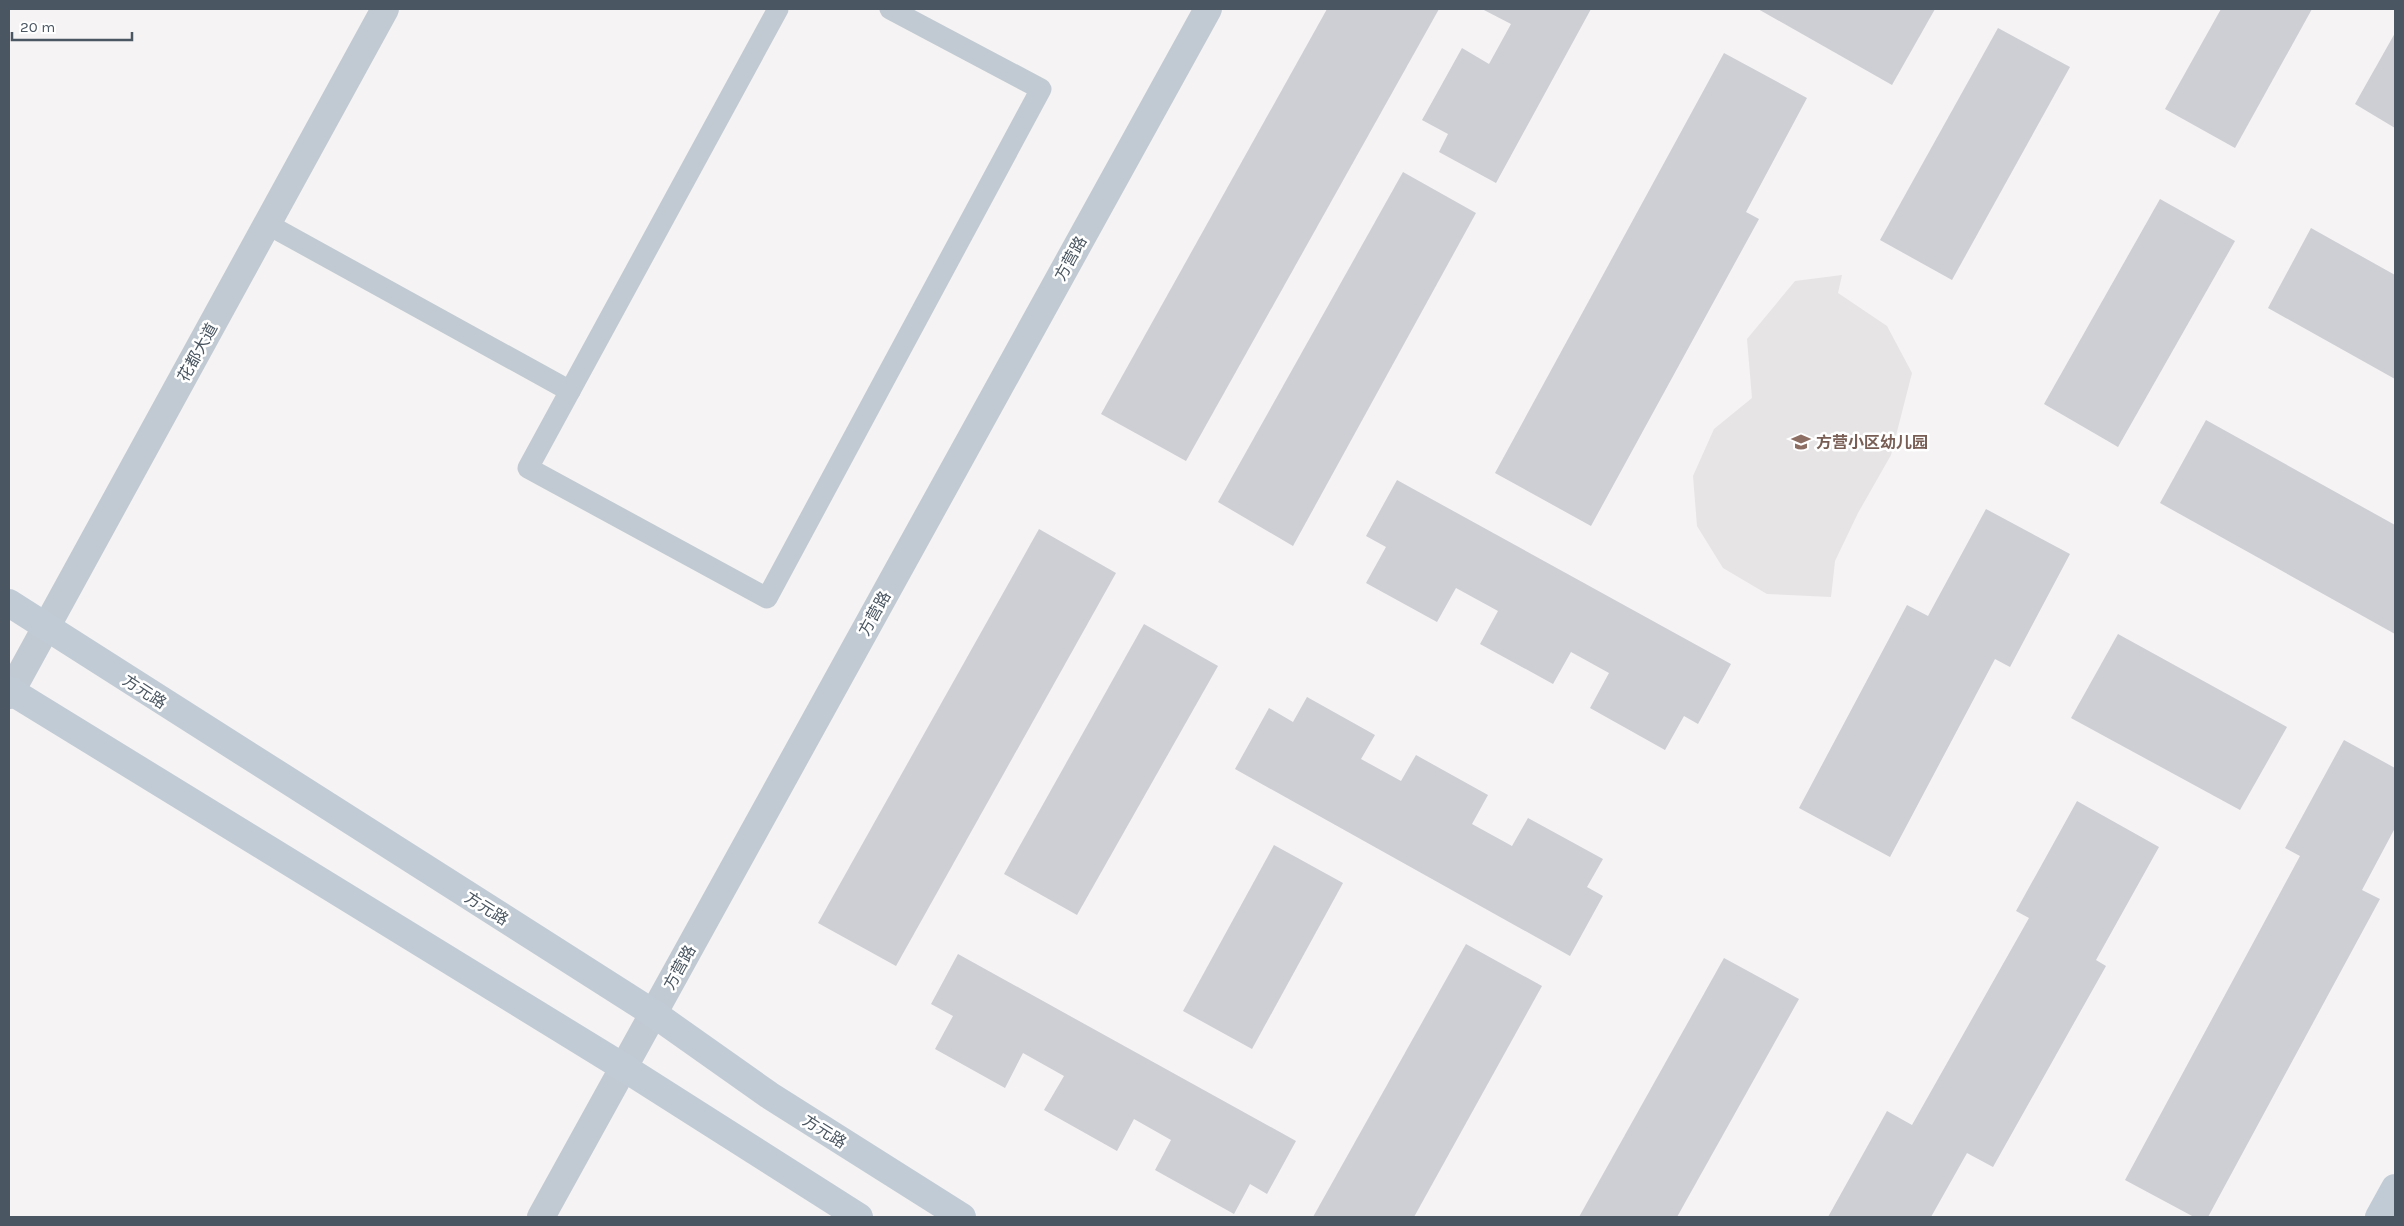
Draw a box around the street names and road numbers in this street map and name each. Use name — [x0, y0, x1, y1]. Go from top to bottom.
street label: 方营路 — [1050, 233, 1090, 284]
street label: 花都大道 — [174, 320, 221, 385]
street label: 方营路 — [854, 588, 894, 639]
street label: 方元路 — [119, 670, 170, 712]
street label: 方元路 — [461, 888, 512, 929]
street label: 方营路 — [659, 942, 699, 993]
street label: 方元路 — [799, 1111, 850, 1152]

